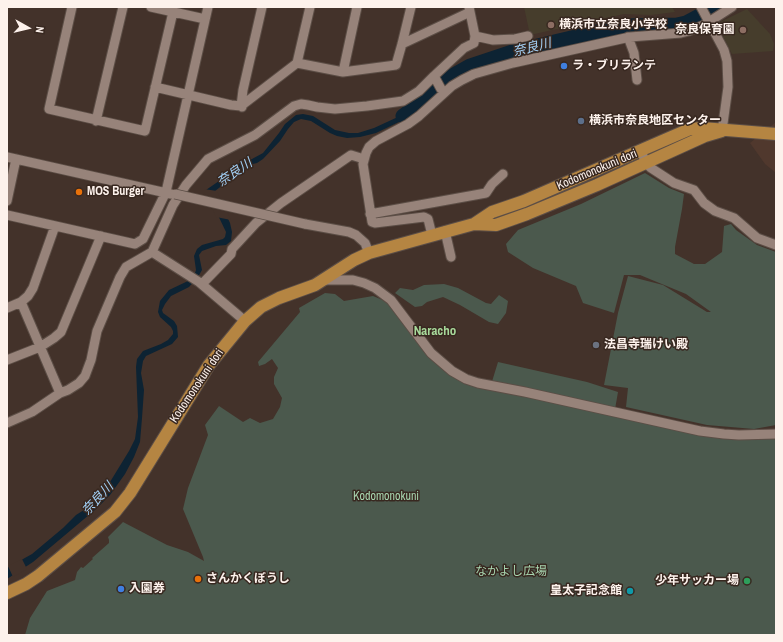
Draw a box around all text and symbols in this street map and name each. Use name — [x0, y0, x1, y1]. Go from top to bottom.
north arrow — [8, 8, 48, 48]
place label: 横浜市立奈良小学校 — [559, 18, 667, 32]
marker: 横浜市立奈良小学校 — [546, 20, 556, 30]
place label: 奈良保育園 — [675, 23, 735, 37]
text: N — [32, 25, 47, 34]
marker: 奈良保育園 — [738, 25, 748, 35]
water label: 奈良川 — [511, 36, 553, 60]
place label: ラ・ブリランテ — [572, 59, 656, 73]
marker: ラ・ブリランテ — [559, 61, 569, 71]
place label: 横浜市奈良地区センター — [589, 114, 721, 128]
marker: 横浜市奈良地区センター — [576, 116, 586, 126]
street label: Kodomonokuni dori — [555, 147, 639, 193]
water label: 奈良川 — [214, 156, 256, 190]
place label: MOS Burger — [87, 185, 144, 199]
marker: MOS Burger — [74, 187, 84, 197]
district label: Naracho — [414, 324, 456, 340]
place label: 法昌寺瑞けい殿 — [604, 338, 688, 352]
marker: 法昌寺瑞けい殿 — [591, 340, 601, 350]
street label: Kodomonokuni dori — [167, 346, 227, 426]
water label: 奈良川 — [79, 479, 117, 519]
park label: Kodomonokuni — [353, 490, 419, 504]
park label: なかよし広場 — [475, 565, 547, 579]
place label: さんかくぼうし — [206, 572, 290, 586]
marker: さんかくぼうし — [193, 574, 203, 584]
place label: 少年サッカー場 — [655, 574, 739, 588]
marker: 少年サッカー場 — [742, 576, 752, 586]
place label: 入園券 — [129, 582, 165, 596]
marker: 入園券 — [116, 584, 126, 594]
place label: 皇太子記念館 — [550, 584, 622, 598]
marker: 皇太子記念館 — [625, 586, 635, 596]

